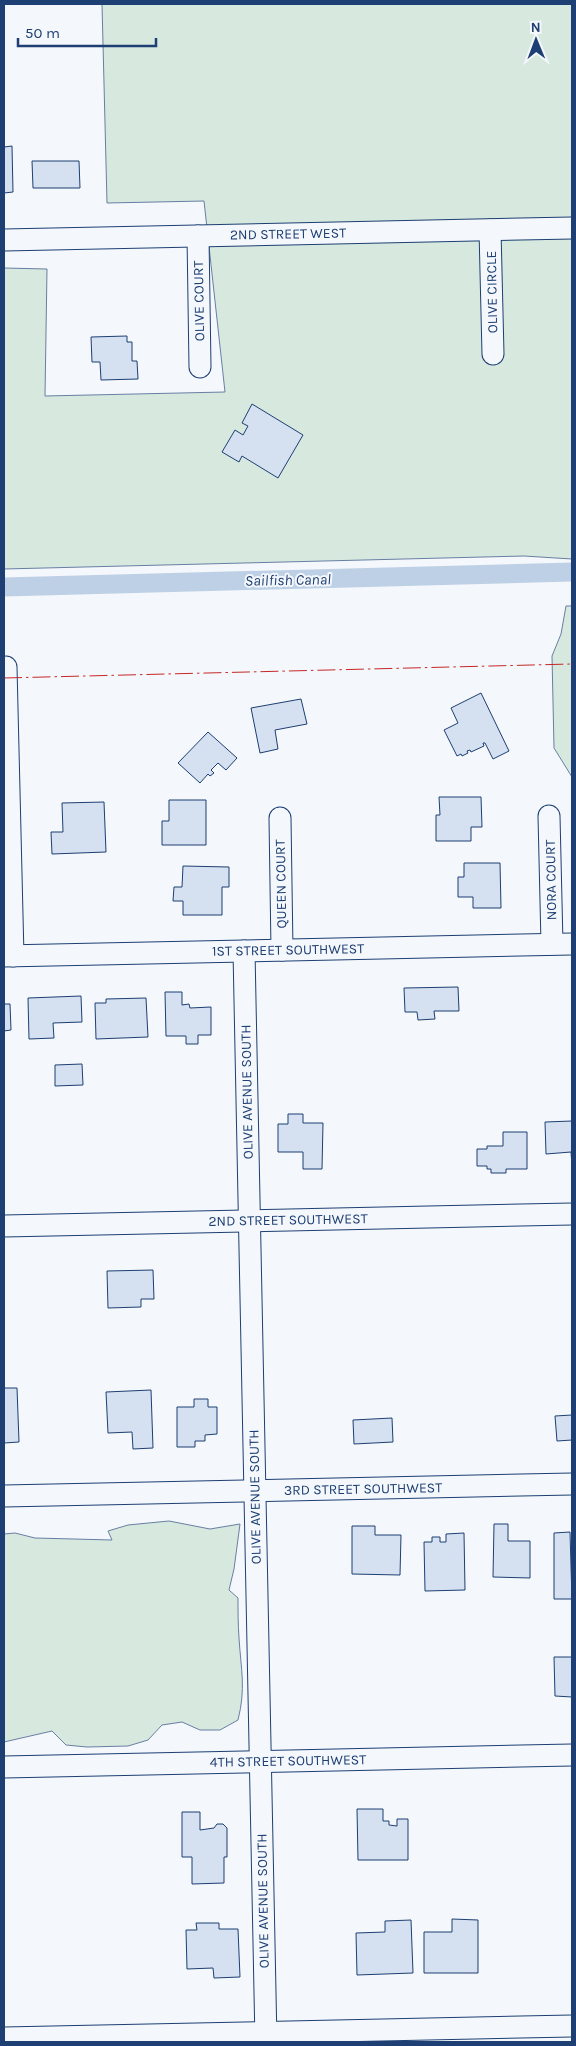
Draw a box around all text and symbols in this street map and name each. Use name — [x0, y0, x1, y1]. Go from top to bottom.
scale bar — [18, 15, 155, 47]
north arrow — [511, 15, 561, 65]
text: N — [531, 19, 541, 36]
text: 50 m — [25, 24, 60, 42]
street label: 2ND STREET WEST — [230, 224, 346, 244]
street label: OLIVE CIRCLE — [483, 251, 501, 333]
street label: OLIVE COURT — [190, 260, 208, 342]
water label: Sailfish Canal — [245, 570, 331, 590]
street label: QUEEN COURT — [272, 839, 290, 929]
street label: NORA COURT — [542, 839, 560, 921]
street label: 1ST STREET SOUTHWEST — [212, 940, 364, 960]
street label: OLIVE AVENUE SOUTH — [237, 1024, 257, 1160]
street label: 2ND STREET SOUTHWEST — [208, 1210, 368, 1230]
street label: OLIVE AVENUE SOUTH — [245, 1429, 265, 1565]
street label: 3RD STREET SOUTHWEST — [284, 1479, 442, 1499]
street label: 4TH STREET SOUTHWEST — [210, 1751, 366, 1771]
street label: OLIVE AVENUE SOUTH — [253, 1833, 273, 1969]

